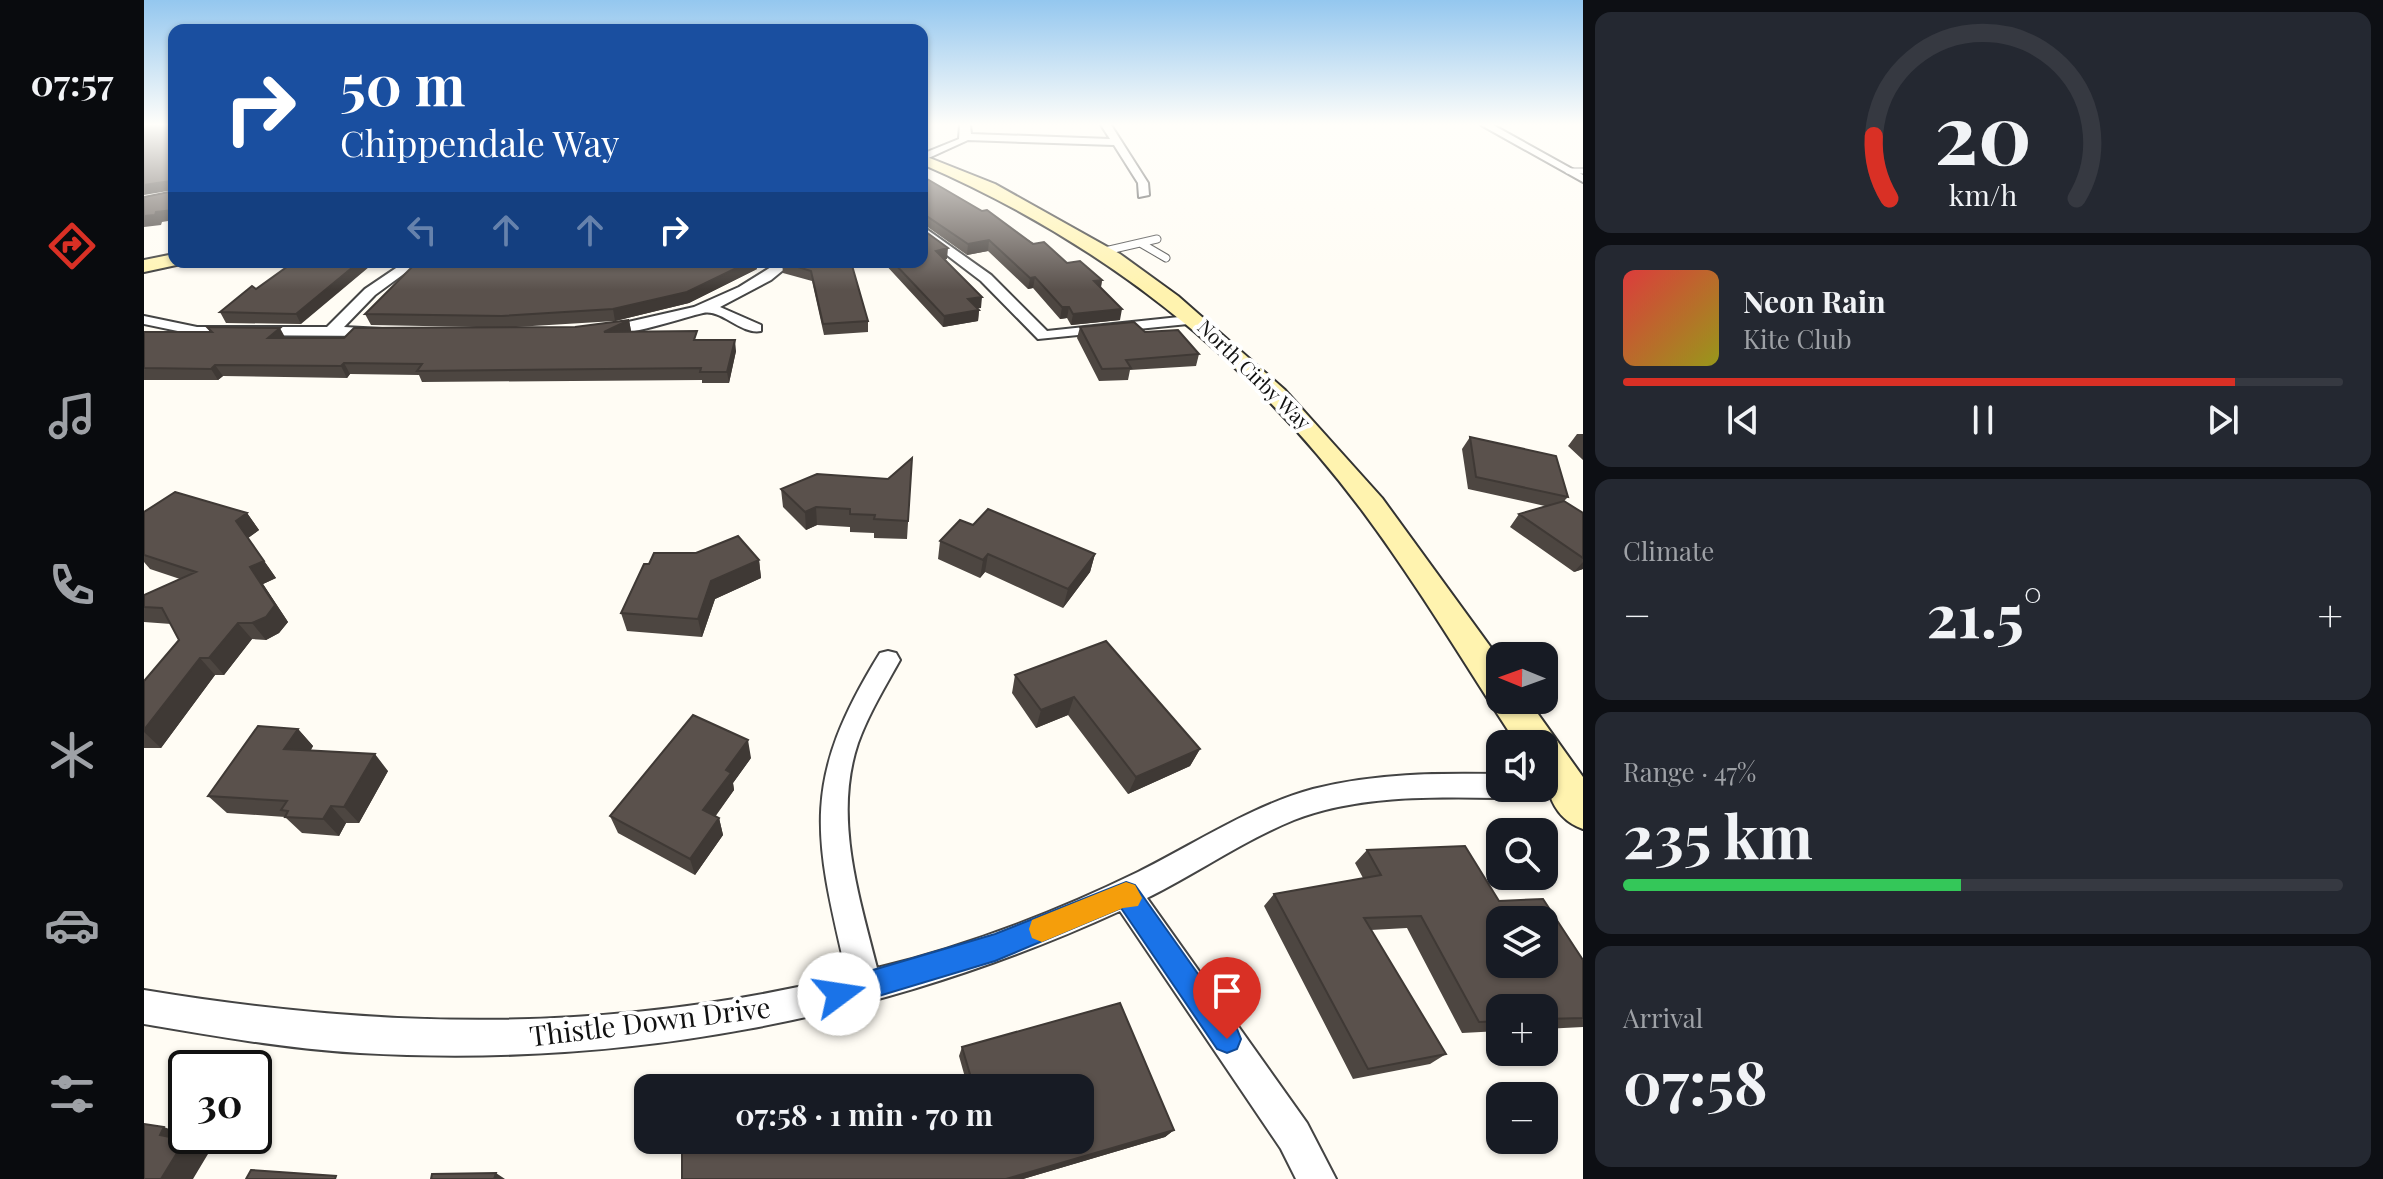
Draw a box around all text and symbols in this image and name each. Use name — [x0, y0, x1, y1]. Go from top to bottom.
text: 50 m — [340, 46, 466, 121]
icon: right — [208, 56, 312, 160]
text: 07:57 — [31, 57, 113, 105]
text: 20 — [1934, 74, 2032, 185]
text: Chippendale Way — [340, 118, 619, 166]
text: km/h — [1949, 175, 2017, 213]
icon: left — [400, 208, 444, 252]
icon: ahead — [484, 208, 528, 252]
icon: ahead — [568, 208, 612, 252]
icon: right — [652, 208, 696, 252]
icon: directions — [44, 218, 100, 274]
text: Neon Rain — [1743, 281, 1886, 321]
street label: North Cirby Way — [1193, 313, 1317, 435]
text: Kite Club — [1743, 321, 1852, 356]
icon: music — [44, 388, 100, 444]
icon: previous — [1721, 398, 1765, 442]
icon: pause — [1961, 398, 2005, 442]
icon: next — [2201, 398, 2245, 442]
text: Climate — [1623, 533, 1714, 568]
icon: phone — [44, 557, 100, 613]
text: 21.5° — [1926, 573, 2042, 653]
text: − — [1623, 584, 1651, 643]
text: + — [2317, 584, 2343, 643]
north arrow — [1486, 642, 1558, 714]
map controls — [1486, 642, 1558, 1154]
icon: climate — [44, 727, 100, 783]
button: sound — [1486, 730, 1558, 802]
text: Range · 47% — [1623, 754, 1756, 789]
text: 235 km — [1623, 794, 1813, 874]
button: search — [1486, 818, 1558, 890]
icon: car — [44, 897, 100, 953]
button: layers — [1486, 906, 1558, 978]
position arrow — [797, 952, 881, 1036]
pin — [1193, 957, 1261, 1039]
icon: arrive — [1205, 969, 1249, 1013]
street label: Thistle Down Drive — [527, 987, 772, 1054]
button: + — [1486, 994, 1558, 1066]
text: Arrival — [1623, 1000, 1703, 1035]
text: 07:58 — [1623, 1040, 1768, 1120]
speed limit sign: 30 — [168, 1050, 272, 1154]
icon: filters — [44, 1066, 100, 1122]
button: − — [1486, 1082, 1558, 1154]
text: 07:58 · 1 min · 70 m — [735, 1094, 993, 1134]

